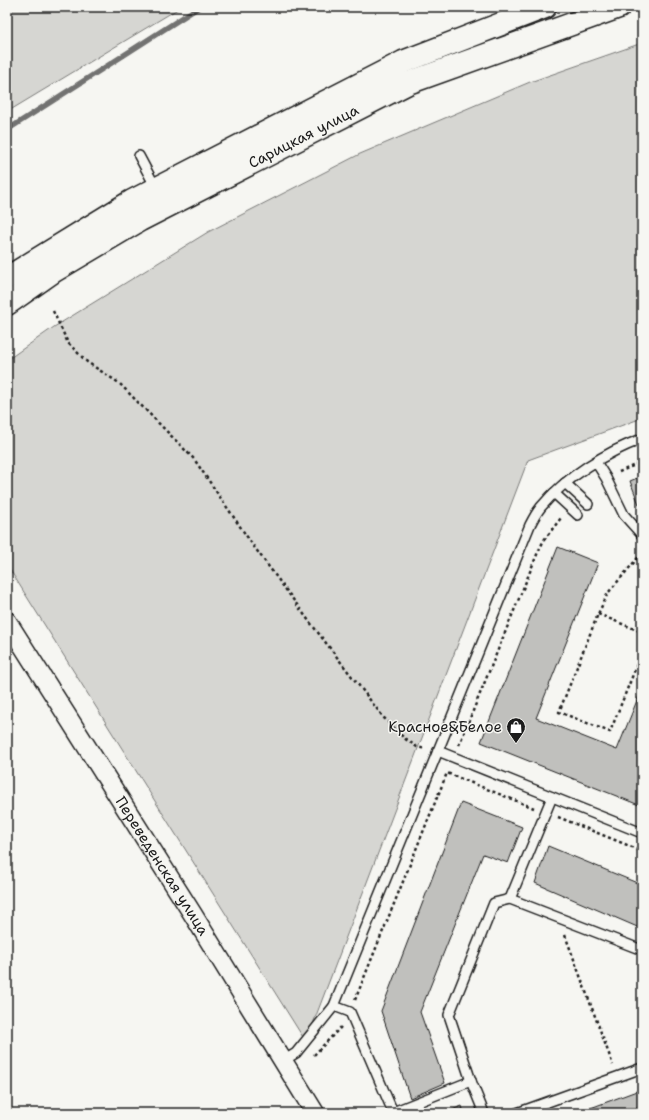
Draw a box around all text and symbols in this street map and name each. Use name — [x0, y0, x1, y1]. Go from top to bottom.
street label: Сарицкая улица — [245, 100, 363, 173]
shop icon: Красное&Белое — [505, 716, 527, 744]
place label: Красное&Белое — [388, 717, 502, 737]
street label: Переведенская улица — [111, 793, 214, 940]

